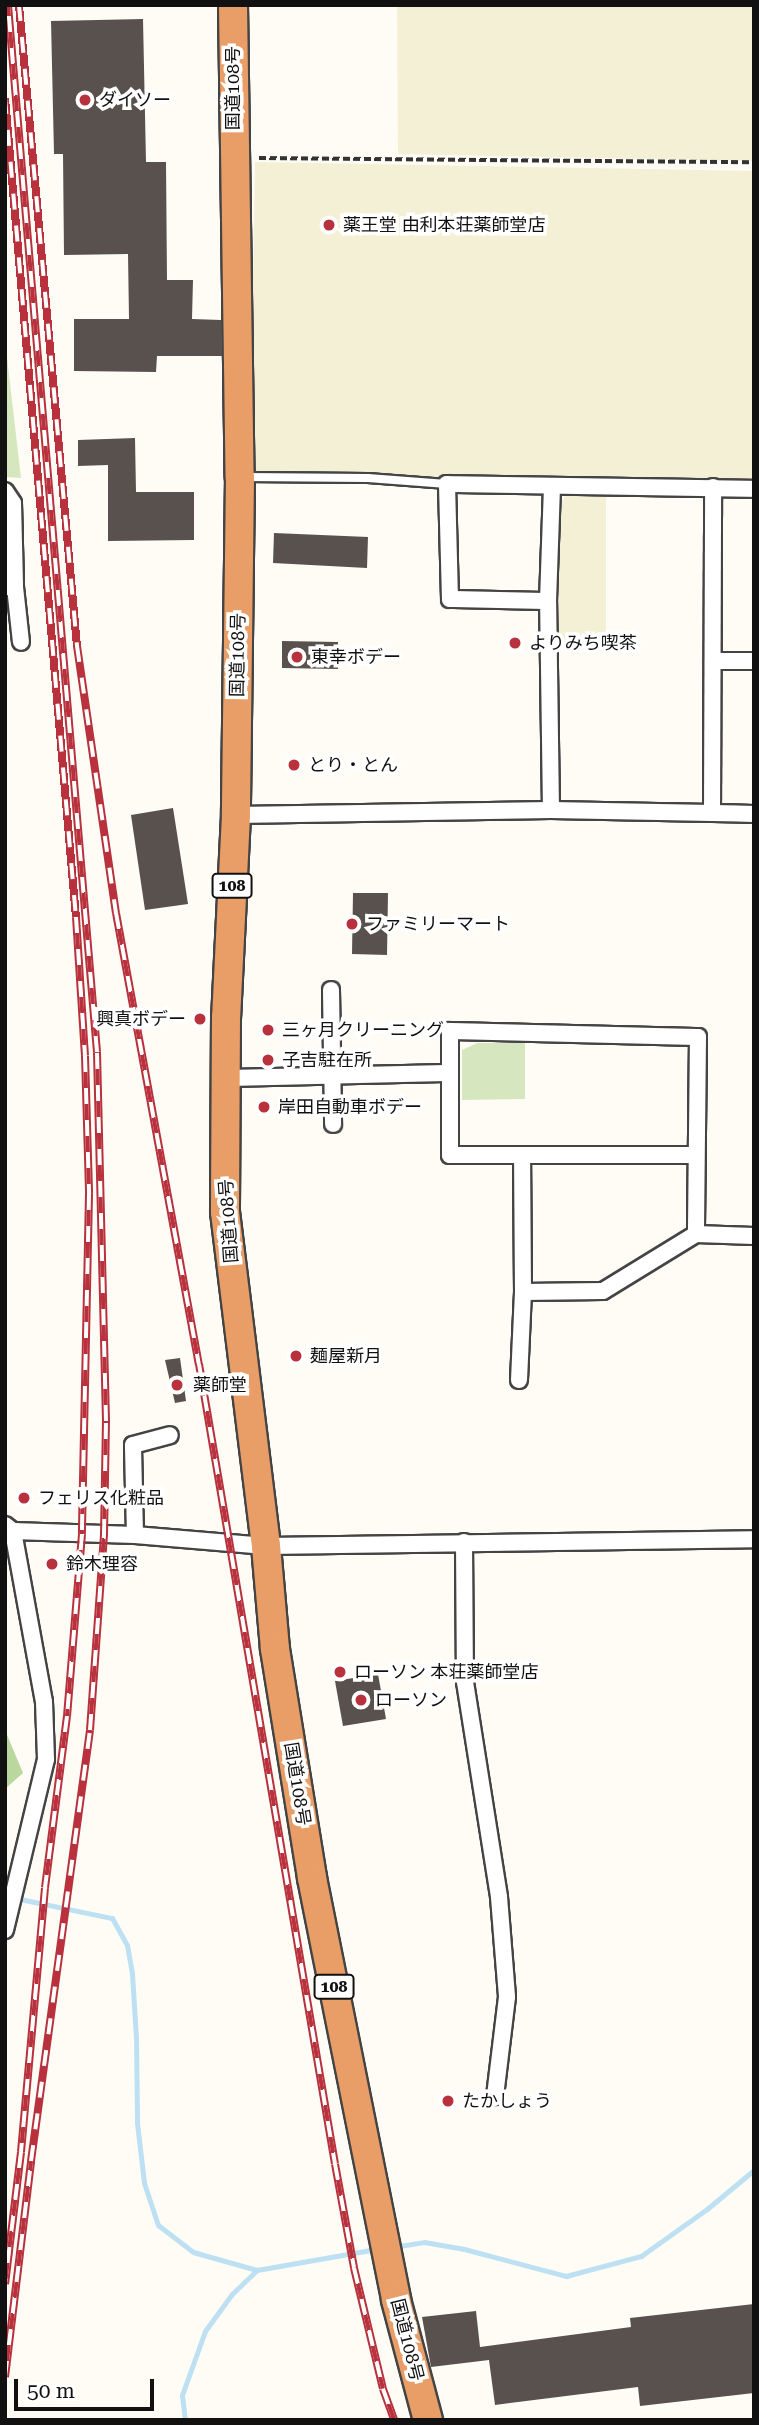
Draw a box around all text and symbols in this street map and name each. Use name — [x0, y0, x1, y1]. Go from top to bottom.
street label: 国道108号 — [222, 46, 244, 130]
place label: ダイソー — [99, 89, 171, 111]
marker: ダイソー — [77, 92, 93, 108]
place label: 薬王堂 由利本荘薬師堂店 — [343, 214, 546, 236]
marker: 薬王堂 由利本荘薬師堂店 — [321, 217, 337, 233]
street label: 国道108号 — [226, 613, 250, 697]
place label: よりみち喫茶 — [529, 632, 637, 654]
marker: よりみち喫茶 — [507, 635, 523, 651]
place label: 東幸ボデー — [311, 646, 401, 668]
marker: 東幸ボデー — [289, 649, 305, 665]
place label: とり・とん — [308, 754, 398, 776]
marker: とり・とん — [286, 757, 302, 773]
road number: 108 — [211, 874, 253, 898]
place label: ファミリーマート — [366, 913, 510, 935]
marker: ファミリーマート — [344, 916, 360, 932]
place label: 興真ボデー — [96, 1008, 186, 1030]
marker: 興真ボデー — [192, 1011, 208, 1027]
place label: 三ヶ月クリーニング — [282, 1019, 444, 1041]
marker: 三ヶ月クリーニング — [260, 1022, 276, 1038]
place label: 子吉駐在所 — [282, 1049, 372, 1071]
marker: 子吉駐在所 — [260, 1052, 276, 1068]
place label: 岸田自動車ボデー — [278, 1096, 422, 1118]
marker: 岸田自動車ボデー — [256, 1099, 272, 1115]
street label: 国道108号 — [215, 1178, 243, 1264]
place label: 麺屋新月 — [310, 1345, 382, 1367]
marker: 麺屋新月 — [288, 1348, 304, 1364]
place label: 薬師堂 — [193, 1374, 247, 1396]
marker: 薬師堂 — [167, 1375, 187, 1395]
place label: フェリス化粧品 — [38, 1487, 164, 1509]
marker: フェリス化粧品 — [16, 1490, 32, 1506]
place label: 鈴木理容 — [66, 1553, 138, 1575]
marker: 鈴木理容 — [44, 1556, 60, 1572]
place label: ローソン 本荘薬師堂店 — [354, 1661, 539, 1683]
marker: ローソン 本荘薬師堂店 — [332, 1664, 348, 1680]
place label: ローソン — [375, 1689, 447, 1711]
marker: ローソン — [353, 1692, 369, 1708]
street label: 国道108号 — [280, 1741, 314, 1827]
road number: 108 — [313, 1974, 355, 1999]
place label: たかしょう — [462, 2090, 552, 2112]
marker: たかしょう — [440, 2093, 456, 2109]
street label: 国道108号 — [386, 2297, 428, 2383]
scale bar — [18, 2366, 158, 2410]
text: 50 m — [27, 2379, 75, 2403]

